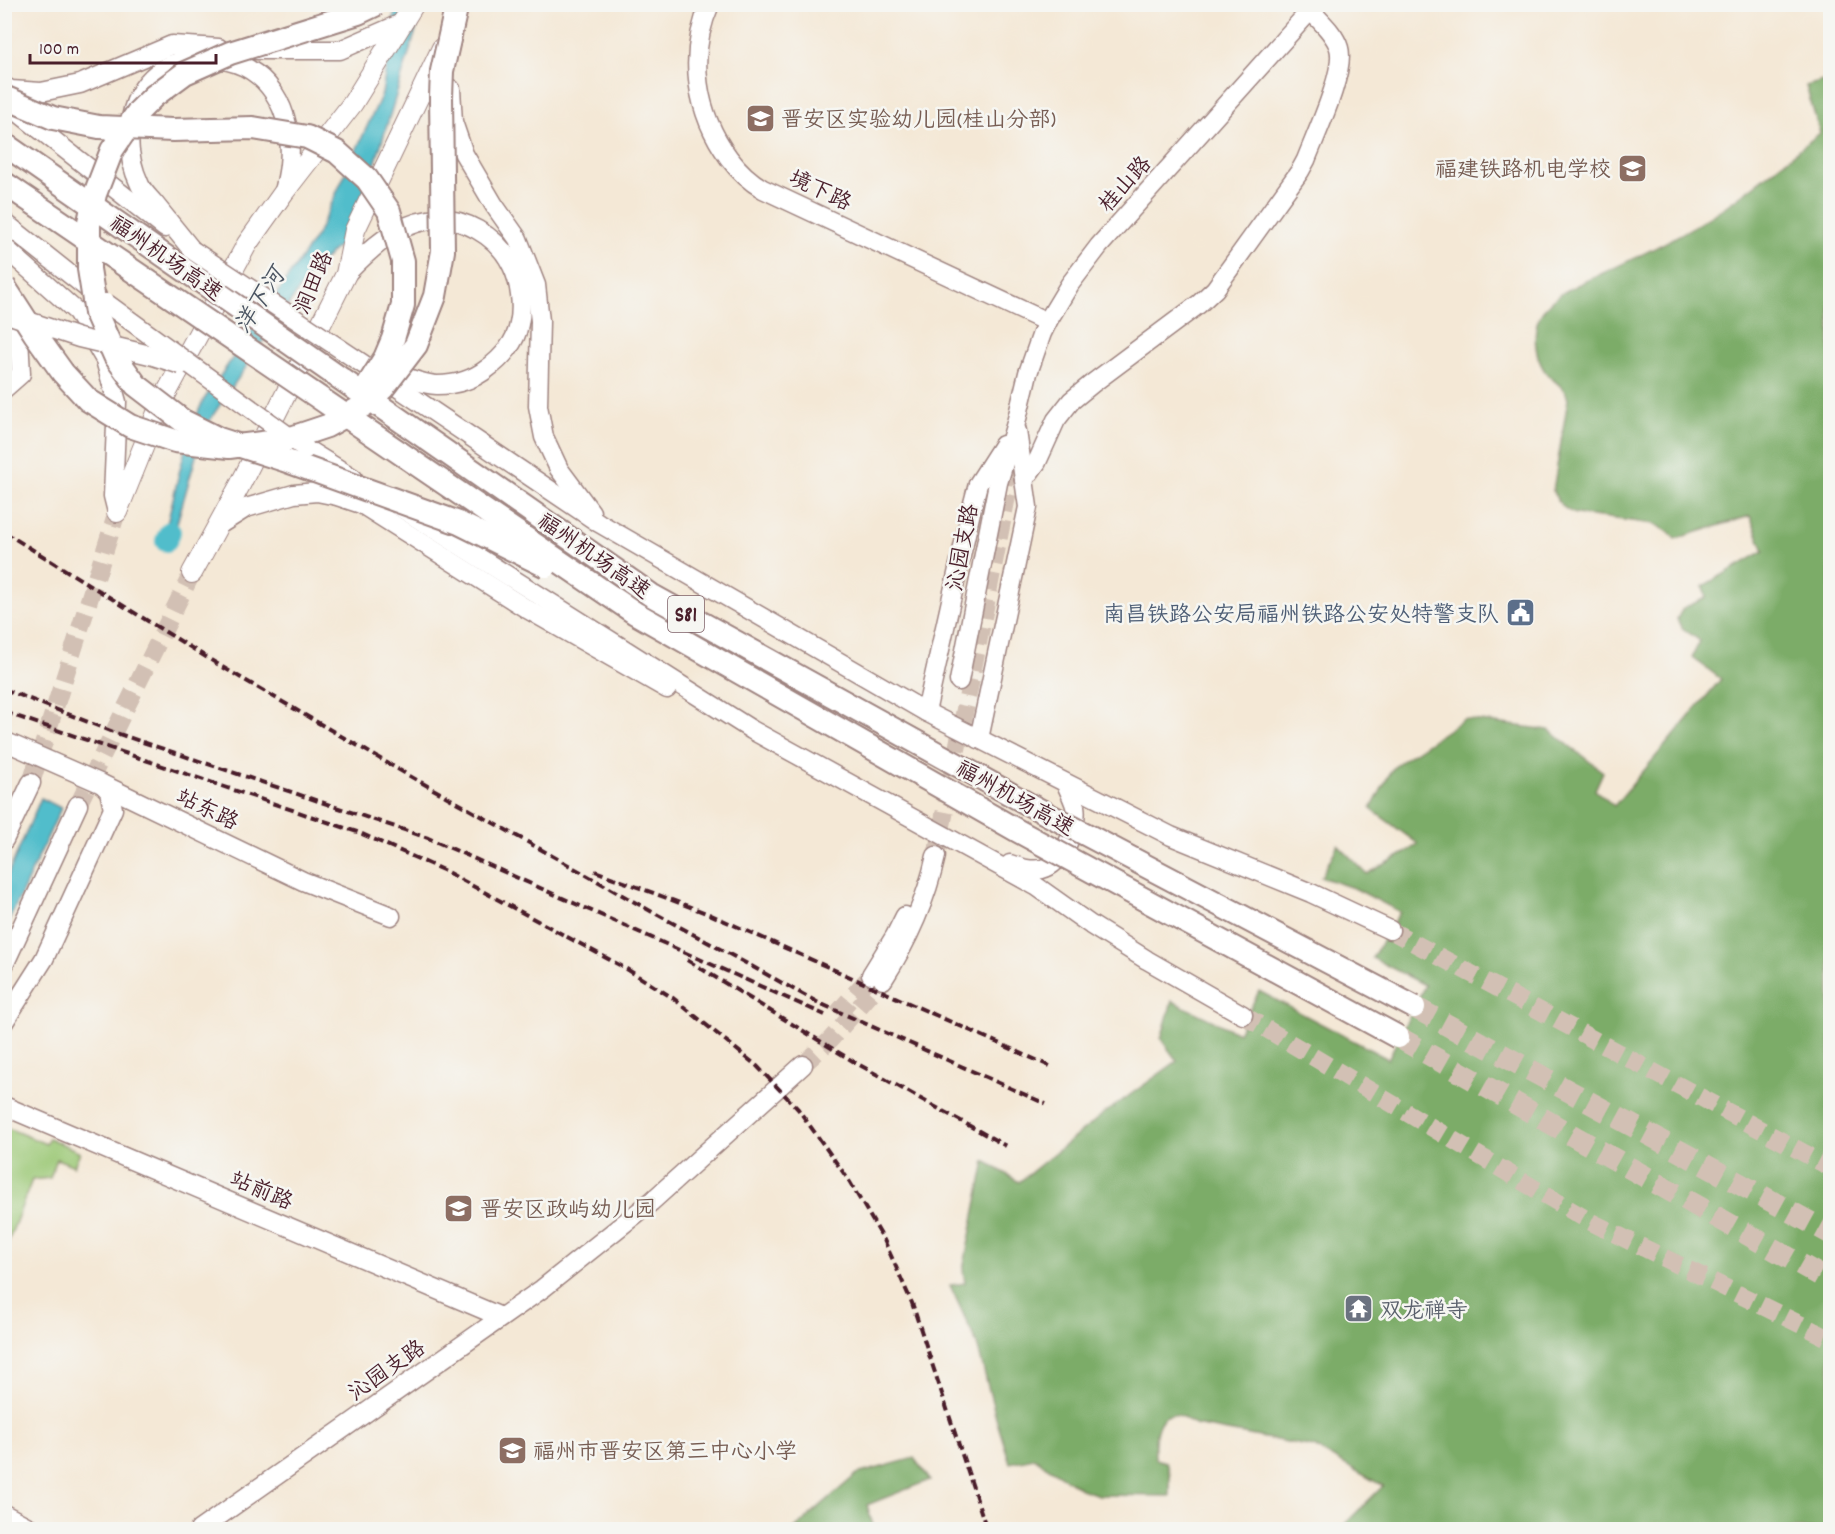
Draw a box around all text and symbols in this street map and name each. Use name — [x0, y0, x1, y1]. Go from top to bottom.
scale bar — [30, 27, 216, 65]
text: 100 m — [39, 38, 79, 63]
school or university icon: 晋安区实验幼儿园(桂山分部) — [744, 102, 776, 134]
place label: 晋安区实验幼儿园(桂山分部) — [781, 106, 1056, 137]
street label: 桂山路 — [1093, 150, 1160, 220]
school or university icon: 福建铁路机电学校 — [1616, 152, 1648, 184]
place label: 福建铁路机电学校 — [1435, 156, 1611, 187]
street label: 境下路 — [783, 164, 856, 220]
street label: 福州机场高速 — [102, 209, 228, 310]
street label: 涧田路 — [288, 247, 342, 320]
water label: 洋下河 — [228, 259, 298, 341]
street label: 沁园支路 — [941, 502, 988, 594]
street label: 福州机场高速 — [530, 507, 656, 608]
road number: S81 — [668, 596, 704, 632]
public building icon: 南昌铁路公安局福州铁路公安处特警支队 — [1504, 597, 1536, 629]
place label: 南昌铁路公安局福州铁路公安处特警支队 — [1103, 601, 1499, 632]
street label: 福州机场高速 — [949, 755, 1080, 846]
street label: 站东路 — [170, 783, 243, 840]
street label: 站前路 — [224, 1165, 297, 1219]
school or university icon: 晋安区政屿幼儿园 — [443, 1192, 475, 1224]
place label: 晋安区政屿幼儿园 — [480, 1196, 656, 1227]
temple icon: 双龙禅寺 — [1343, 1293, 1375, 1325]
place label: 双龙禅寺 — [1380, 1297, 1468, 1328]
street label: 沁园支路 — [343, 1334, 433, 1410]
school or university icon: 福州市晋安区第三中心小学 — [496, 1434, 528, 1466]
place label: 福州市晋安区第三中心小学 — [533, 1438, 797, 1469]

